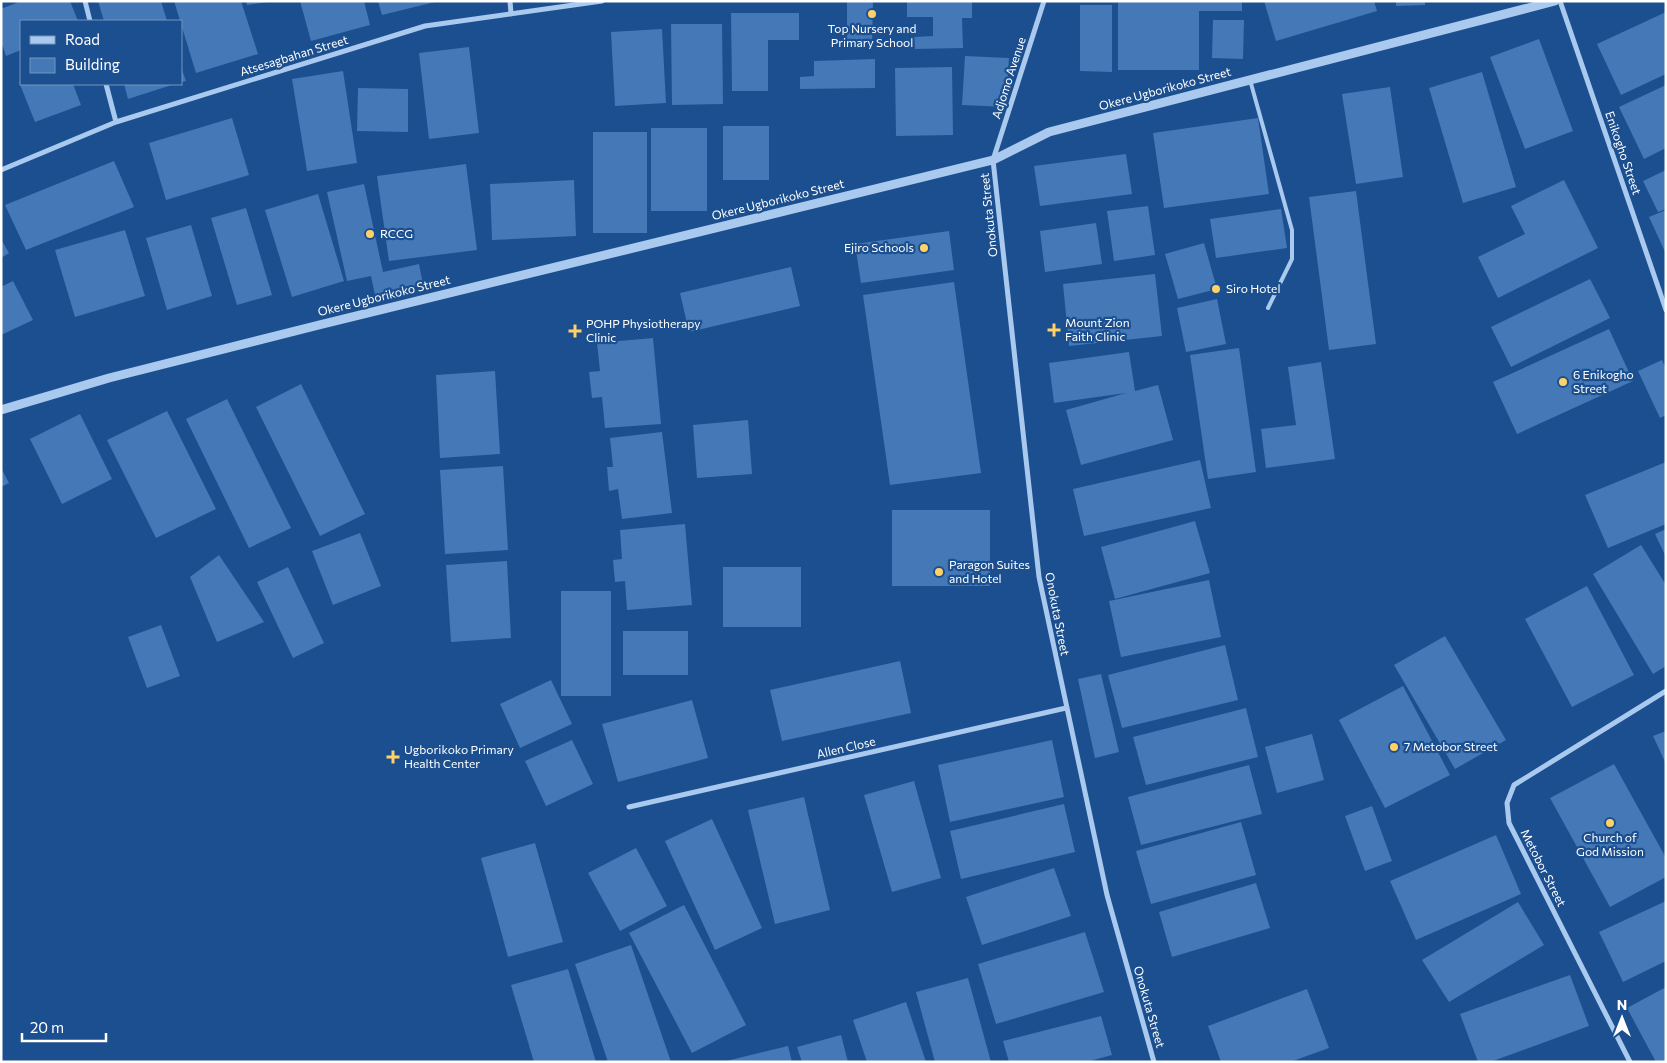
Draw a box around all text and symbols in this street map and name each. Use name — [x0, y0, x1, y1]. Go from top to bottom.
marker: Top Nursery and Primary School — [866, 8, 878, 20]
legend — [20, 20, 182, 85]
place label: Top Nursery and Primary School — [828, 21, 916, 49]
text: Road — [65, 30, 100, 48]
street label: Atsesagbahan Street — [238, 32, 350, 78]
street label: Adjomo Avenue — [988, 35, 1028, 120]
text: Building — [65, 55, 120, 73]
street label: Okere Ugborikoko Street — [1097, 64, 1232, 112]
street label: Enikogho Street — [1603, 109, 1645, 196]
street label: Onokuta Street — [977, 172, 999, 258]
street label: Okere Ugborikoko Street — [710, 176, 846, 222]
place label: RCCG — [380, 226, 413, 240]
marker: RCCG — [364, 228, 376, 240]
place label: Ejiro Schools — [844, 240, 914, 254]
marker: Ejiro Schools — [918, 242, 930, 254]
street label: Okere Ugborikoko Street — [316, 272, 452, 318]
place label: Siro Hotel — [1226, 281, 1280, 295]
marker: Siro Hotel — [1210, 283, 1222, 295]
place label: Mount Zion Faith Clinic — [1065, 315, 1130, 343]
place label: POHP Physiotherapy Clinic — [586, 316, 700, 344]
marker: Mount Zion Faith Clinic — [1047, 323, 1061, 337]
marker: POHP Physiotherapy Clinic — [568, 324, 582, 338]
place label: 6 Enikogho Street — [1573, 367, 1634, 395]
marker: 6 Enikogho Street — [1557, 376, 1569, 388]
place label: Paragon Suites and Hotel — [949, 557, 1030, 585]
marker: Paragon Suites and Hotel — [933, 566, 945, 578]
street label: Onokuta Street — [1043, 571, 1073, 657]
street label: Allen Close — [815, 733, 877, 761]
place label: 7 Metobor Street — [1404, 739, 1498, 753]
marker: 7 Metobor Street — [1388, 741, 1400, 753]
place label: Ugborikoko Primary Health Center — [404, 742, 514, 770]
marker: Ugborikoko Primary Health Center — [386, 750, 400, 764]
marker: Church of God Mission — [1604, 817, 1616, 829]
street label: Metobor Street — [1518, 827, 1569, 909]
place label: Church of God Mission — [1576, 830, 1644, 858]
street label: Onokuta Street — [1132, 964, 1168, 1049]
north arrow — [1597, 993, 1647, 1043]
text: N — [1617, 996, 1627, 1013]
scale bar — [22, 1010, 106, 1042]
text: 20 m — [30, 1018, 64, 1036]

